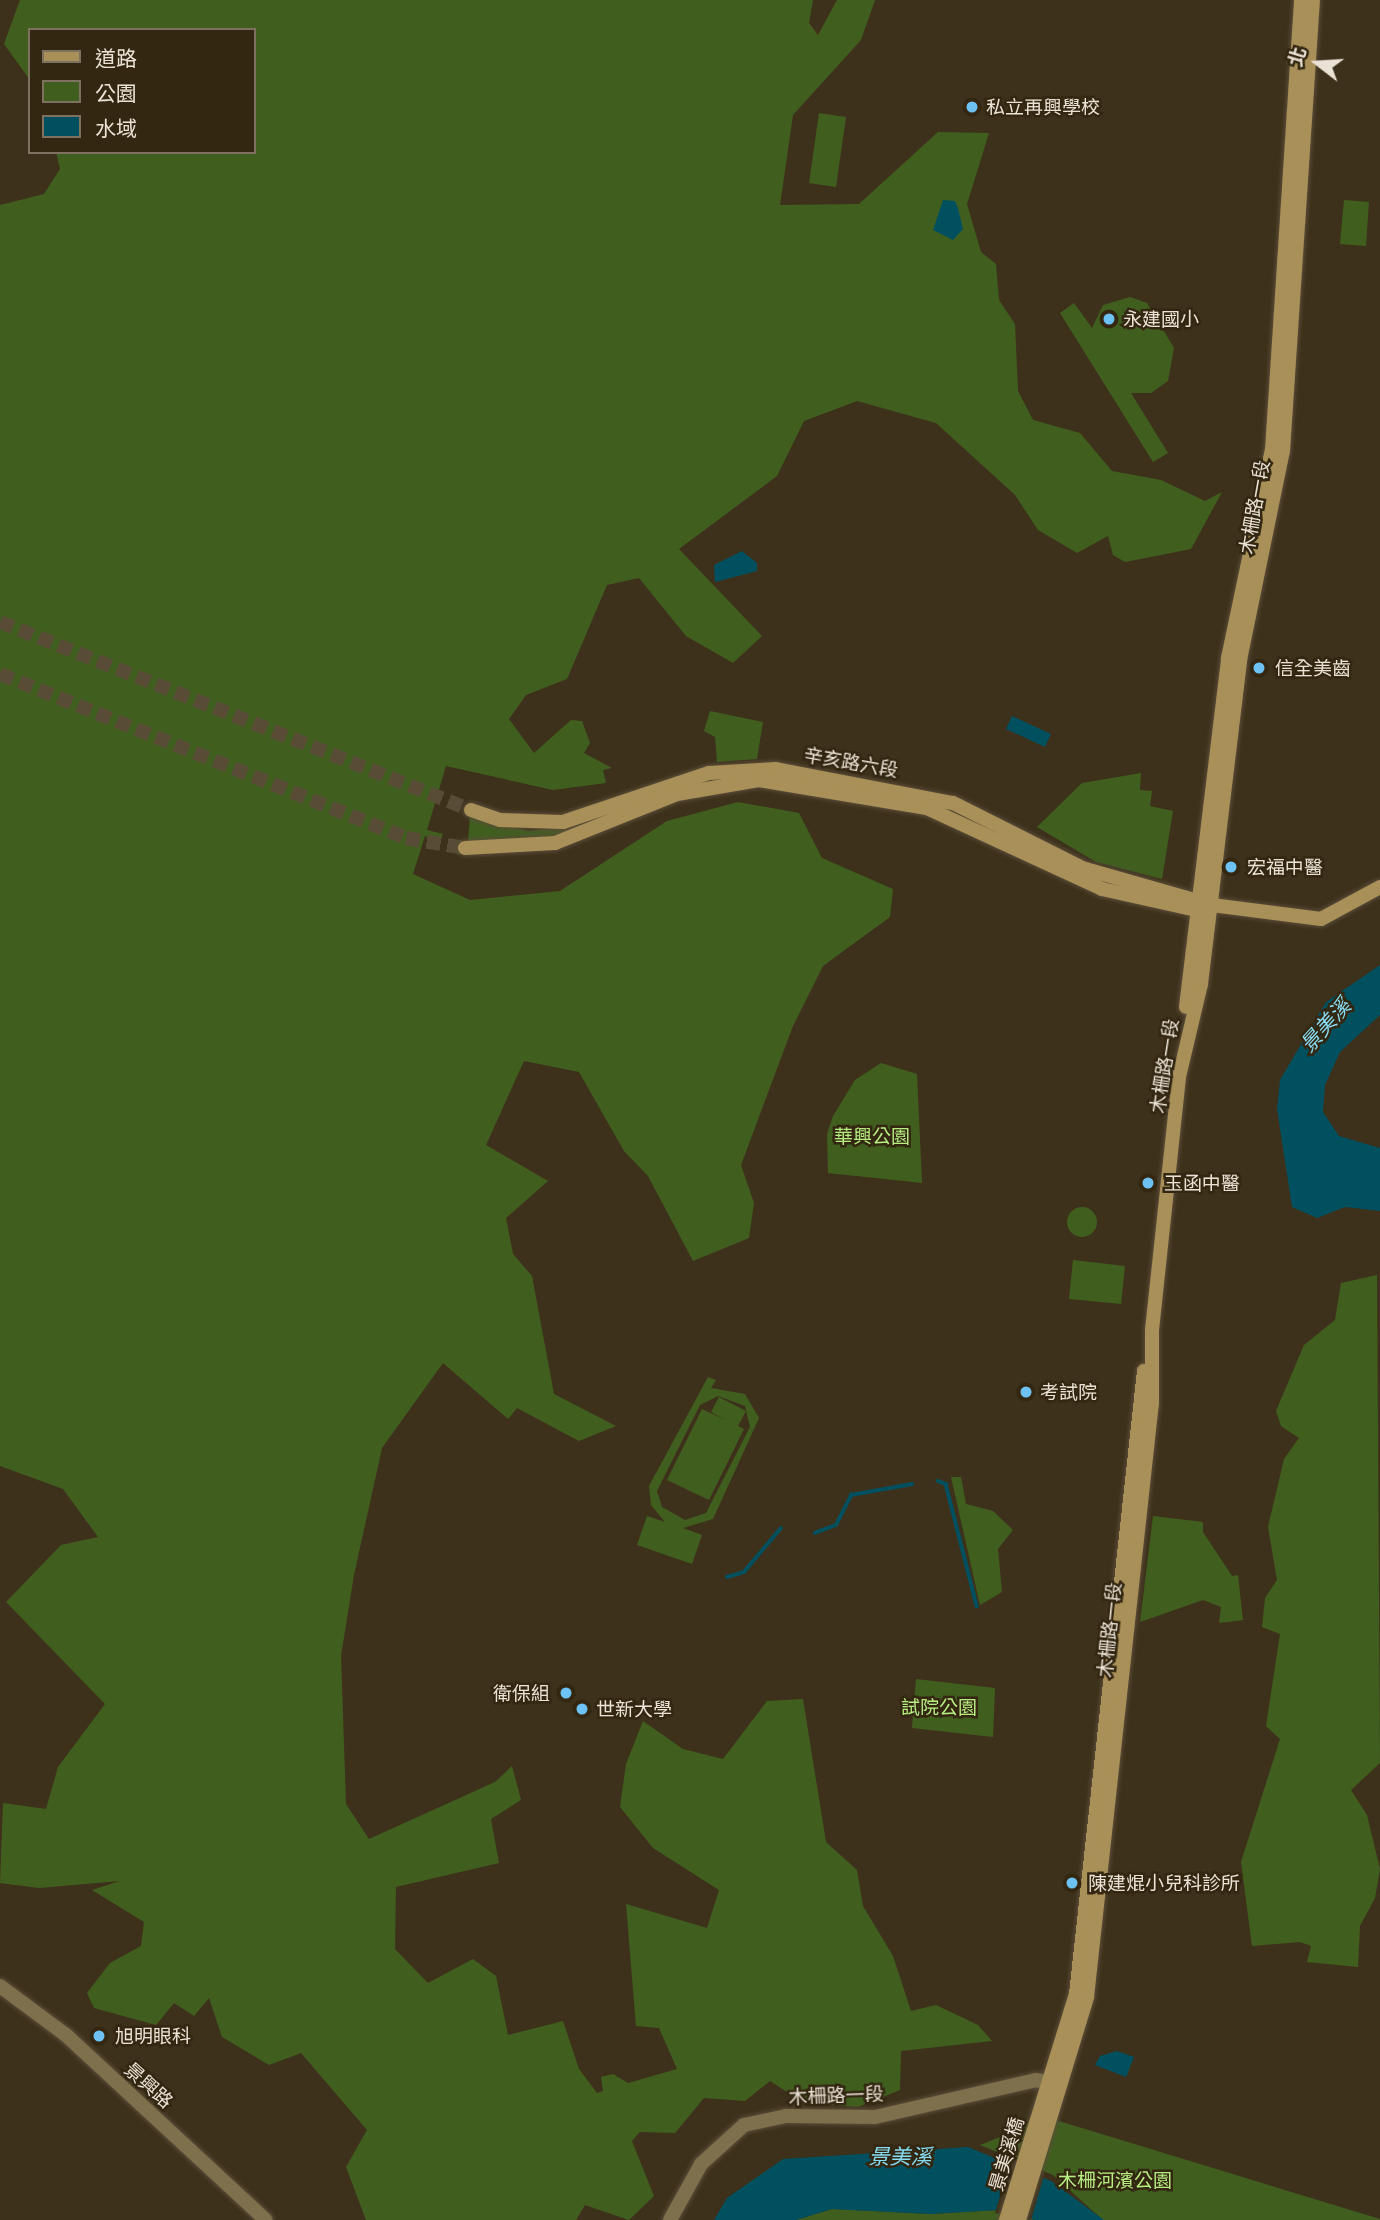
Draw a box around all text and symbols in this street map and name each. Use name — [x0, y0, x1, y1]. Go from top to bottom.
legend — [28, 28, 256, 154]
north arrow — [1282, 28, 1352, 98]
text: 北 — [1283, 44, 1310, 69]
text: 道路 — [95, 45, 137, 70]
text: 公園 — [95, 80, 137, 105]
place label: 私立再興學校 — [986, 96, 1100, 118]
marker: 私立再興學校 — [964, 99, 980, 115]
text: 水域 — [95, 115, 137, 140]
place label: 永建國小 — [1123, 308, 1199, 330]
marker: 永建國小 — [1101, 311, 1117, 327]
street label: 木柵路一段 — [1235, 458, 1273, 556]
place label: 信全美齒 — [1275, 657, 1351, 679]
marker: 信全美齒 — [1249, 658, 1269, 678]
street label: 辛亥路六段 — [802, 743, 900, 781]
place label: 宏福中醫 — [1247, 856, 1323, 878]
marker: 宏福中醫 — [1221, 857, 1241, 877]
water label: 景美溪 — [1295, 993, 1355, 1057]
street label: 木柵路一段 — [1145, 1017, 1183, 1115]
park label: 華興公園 — [834, 1125, 910, 1147]
place label: 玉函中醫 — [1164, 1172, 1240, 1194]
marker: 玉函中醫 — [1138, 1173, 1158, 1193]
place label: 考試院 — [1040, 1381, 1097, 1403]
marker: 考試院 — [1018, 1384, 1034, 1400]
street label: 木柵路一段 — [1093, 1582, 1125, 1678]
place label: 衛保組 — [493, 1682, 550, 1704]
marker: 衛保組 — [556, 1683, 576, 1703]
park label: 試院公園 — [901, 1696, 977, 1718]
place label: 世新大學 — [596, 1698, 672, 1720]
marker: 世新大學 — [574, 1701, 590, 1717]
place label: 陳建焜小兒科診所 — [1088, 1872, 1240, 1894]
marker: 陳建焜小兒科診所 — [1062, 1873, 1082, 1893]
place label: 旭明眼科 — [115, 2025, 191, 2047]
marker: 旭明眼科 — [89, 2026, 109, 2046]
street label: 景興路 — [120, 2057, 178, 2113]
street label: 木柵路一段 — [788, 2082, 884, 2108]
street label: 景美溪橋 — [984, 2114, 1028, 2194]
water label: 景美溪 — [869, 2143, 931, 2169]
park label: 木柵河濱公園 — [1058, 2169, 1172, 2191]

